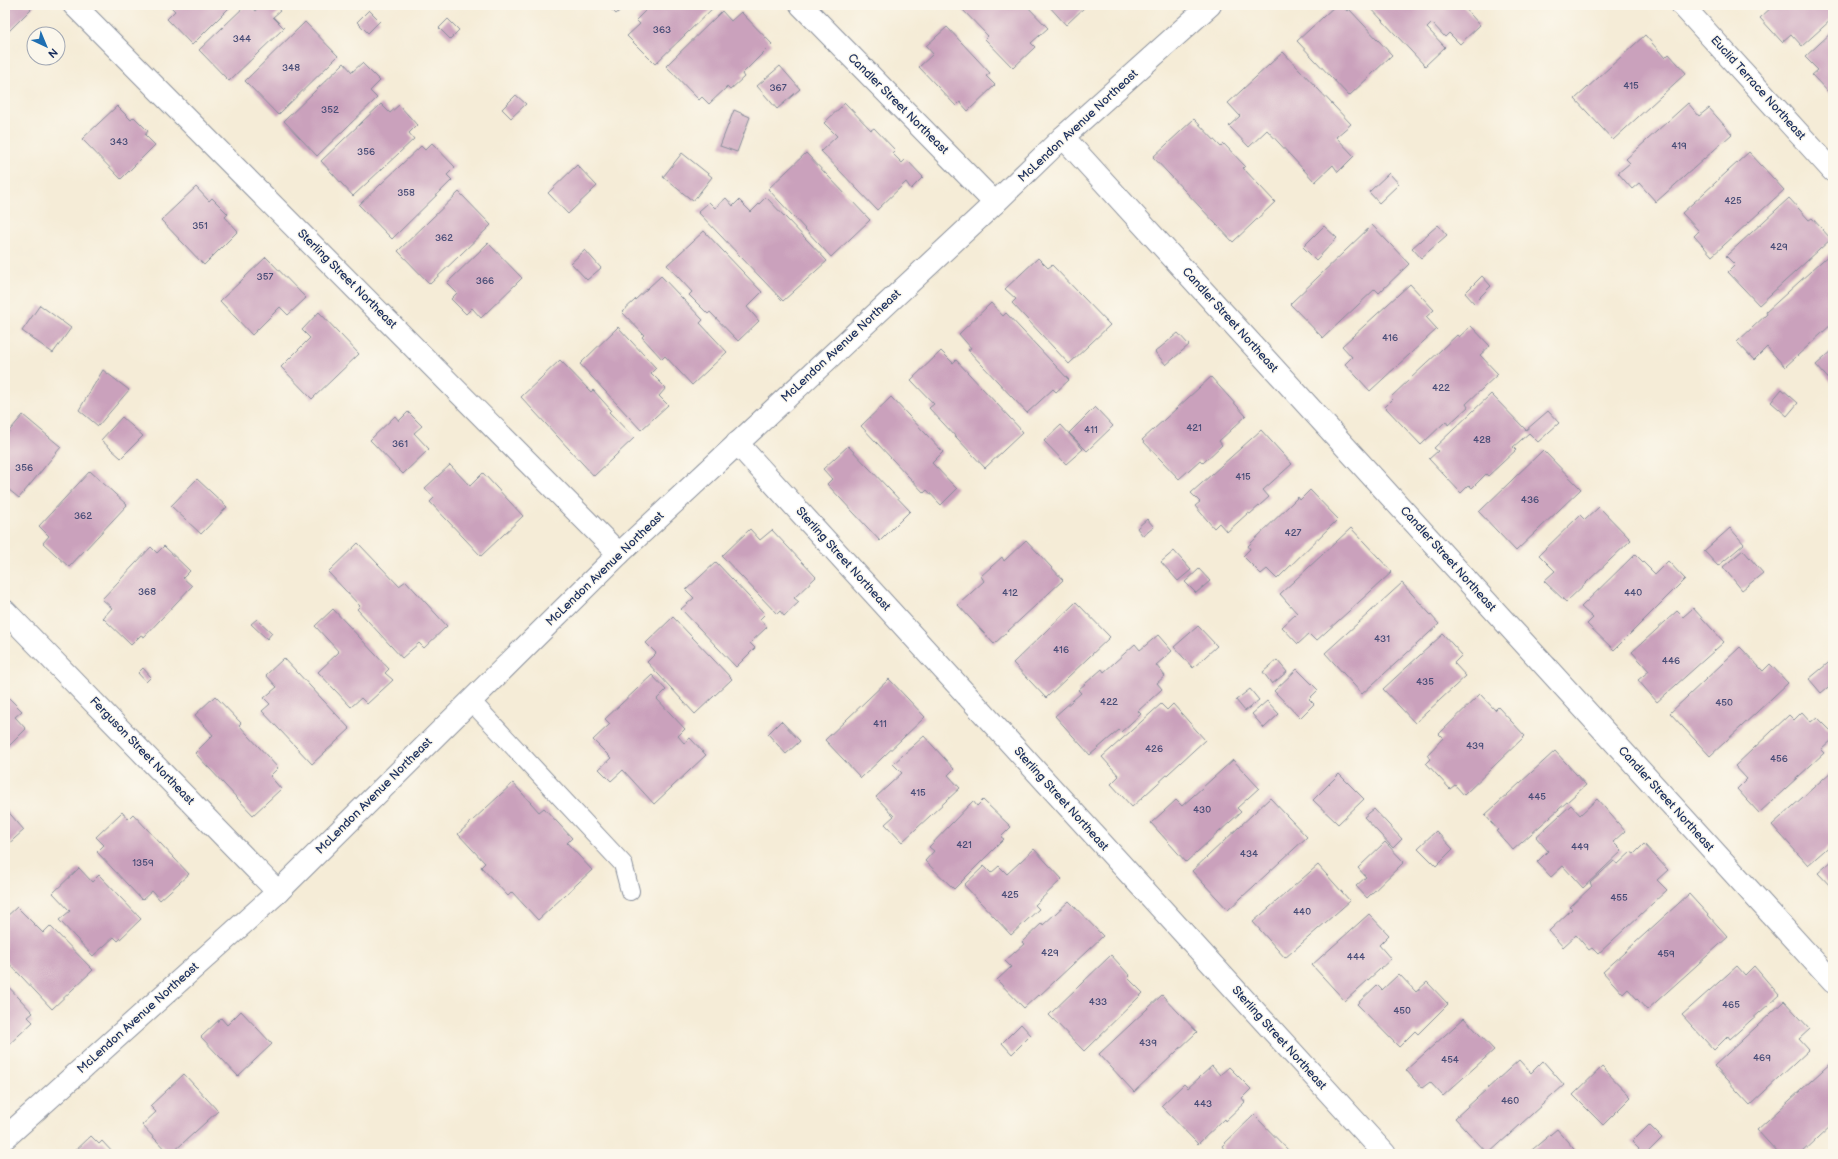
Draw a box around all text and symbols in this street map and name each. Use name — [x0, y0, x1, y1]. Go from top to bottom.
house number: 363 — [653, 24, 671, 36]
north arrow — [26, 26, 66, 66]
house number: 344 — [233, 33, 251, 45]
street label: Euclid Terrace Northeast — [1707, 33, 1809, 143]
text: N — [45, 45, 60, 60]
street label: Candler Street Northeast — [844, 50, 952, 158]
house number: 348 — [282, 62, 300, 74]
street label: McLendon Avenue Northeast — [1015, 66, 1141, 186]
house number: 415 — [1623, 80, 1639, 92]
house number: 367 — [769, 82, 787, 94]
house number: 352 — [321, 104, 339, 116]
house number: 343 — [110, 136, 128, 148]
house number: 419 — [1671, 140, 1687, 152]
house number: 356 — [357, 146, 375, 158]
house number: 358 — [397, 187, 415, 199]
house number: 425 — [1724, 195, 1742, 207]
house number: 351 — [192, 220, 208, 232]
street label: Sterling Street Northeast — [294, 226, 400, 332]
house number: 362 — [435, 232, 453, 244]
house number: 429 — [1770, 241, 1788, 253]
street label: Candler Street Northeast — [1179, 264, 1281, 376]
house number: 357 — [257, 271, 273, 283]
house number: 366 — [476, 275, 494, 287]
street label: McLendon Avenue Northeast — [778, 286, 904, 406]
house number: 416 — [1382, 332, 1398, 344]
house number: 422 — [1432, 382, 1450, 394]
house number: 421 — [1186, 422, 1202, 434]
house number: 411 — [1084, 424, 1098, 436]
house number: 428 — [1473, 434, 1491, 446]
house number: 361 — [392, 438, 408, 450]
house number: 356 — [15, 462, 33, 474]
house number: 415 — [1235, 471, 1251, 483]
house number: 436 — [1521, 494, 1539, 506]
street label: Candler Street Northeast — [1397, 503, 1499, 615]
street label: Sterling Street Northeast — [792, 504, 894, 614]
street label: McLendon Avenue Northeast — [543, 508, 667, 629]
house number: 362 — [74, 510, 92, 522]
house number: 427 — [1285, 527, 1302, 539]
house number: 368 — [138, 586, 156, 598]
house number: 412 — [1002, 587, 1018, 599]
house number: 440 — [1624, 587, 1642, 599]
house number: 431 — [1374, 633, 1390, 645]
house number: 416 — [1053, 644, 1069, 656]
house number: 446 — [1662, 655, 1680, 667]
house number: 435 — [1416, 676, 1434, 688]
street label: Ferguson Street Northeast — [86, 694, 198, 808]
house number: 422 — [1100, 696, 1118, 708]
house number: 450 — [1715, 697, 1733, 709]
house number: 411 — [873, 718, 887, 730]
street label: McLendon Avenue Northeast — [313, 734, 436, 857]
house number: 439 — [1466, 740, 1484, 752]
house number: 426 — [1145, 743, 1163, 755]
street label: Candler Street Northeast — [1615, 743, 1717, 855]
street label: Sterling Street Northeast — [1010, 744, 1112, 854]
house number: 456 — [1770, 753, 1788, 765]
house number: 415 — [910, 787, 926, 799]
house number: 445 — [1528, 791, 1546, 803]
house number: 430 — [1193, 804, 1211, 816]
house number: 421 — [956, 839, 972, 851]
house number: 449 — [1571, 841, 1589, 853]
house number: 434 — [1240, 848, 1258, 860]
house number: 1359 — [132, 857, 154, 869]
house number: 425 — [1001, 889, 1019, 901]
house number: 455 — [1610, 892, 1628, 904]
house number: 440 — [1293, 906, 1311, 918]
house number: 429 — [1041, 947, 1059, 959]
house number: 459 — [1657, 948, 1675, 960]
house number: 444 — [1347, 951, 1365, 963]
street label: McLendon Avenue Northeast — [74, 959, 202, 1077]
street label: Sterling Street Northeast — [1228, 983, 1330, 1093]
house number: 433 — [1089, 996, 1107, 1008]
house number: 465 — [1722, 999, 1740, 1011]
house number: 450 — [1393, 1005, 1411, 1017]
house number: 439 — [1139, 1037, 1157, 1049]
house number: 469 — [1753, 1052, 1771, 1064]
house number: 454 — [1441, 1054, 1459, 1066]
house number: 460 — [1501, 1095, 1519, 1107]
house number: 443 — [1194, 1098, 1212, 1110]

